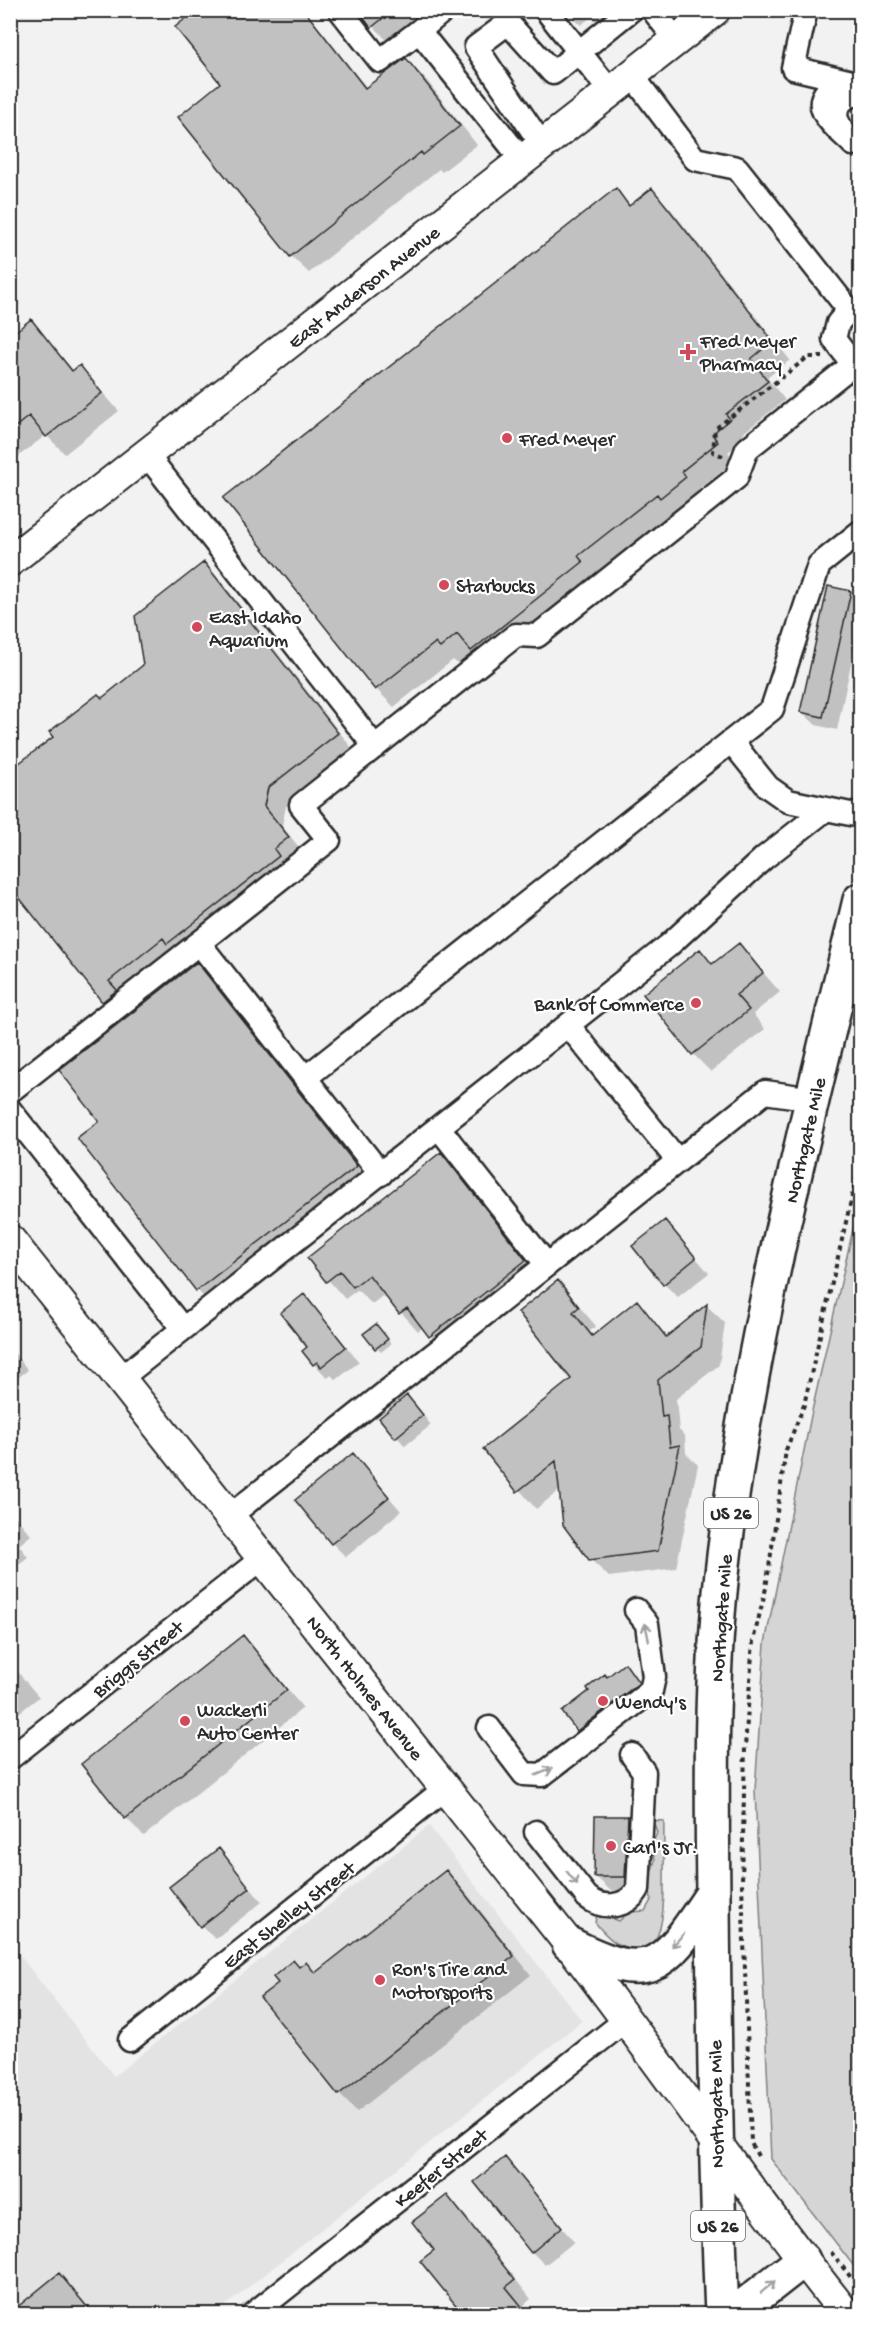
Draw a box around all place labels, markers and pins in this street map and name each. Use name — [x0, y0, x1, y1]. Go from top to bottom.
place label: Fred Meyer Pharmacy — [699, 332, 797, 378]
marker: Fred Meyer Pharmacy — [681, 345, 695, 359]
place label: Fred Meyer — [518, 430, 616, 453]
marker: Fred Meyer — [500, 431, 514, 445]
place label: Starbucks — [456, 577, 535, 600]
marker: Starbucks — [437, 578, 451, 592]
place label: East Idaho Aquarium — [209, 608, 302, 654]
marker: East Idaho Aquarium — [190, 620, 204, 634]
place label: Bank of Commerce — [533, 995, 685, 1018]
marker: Bank of Commerce — [689, 996, 703, 1010]
place label: Wendy's — [615, 1693, 686, 1716]
marker: Wendy's — [596, 1694, 610, 1708]
place label: Wackerli Auto Center — [197, 1701, 300, 1747]
marker: Wackerli Auto Center — [178, 1714, 192, 1728]
place label: Carl's Jr. — [623, 1838, 698, 1861]
marker: Carl's Jr. — [604, 1839, 618, 1853]
place label: Ron's Tire and Motorsports — [392, 1960, 508, 2006]
marker: Ron's Tire and Motorsports — [373, 1973, 387, 1987]

